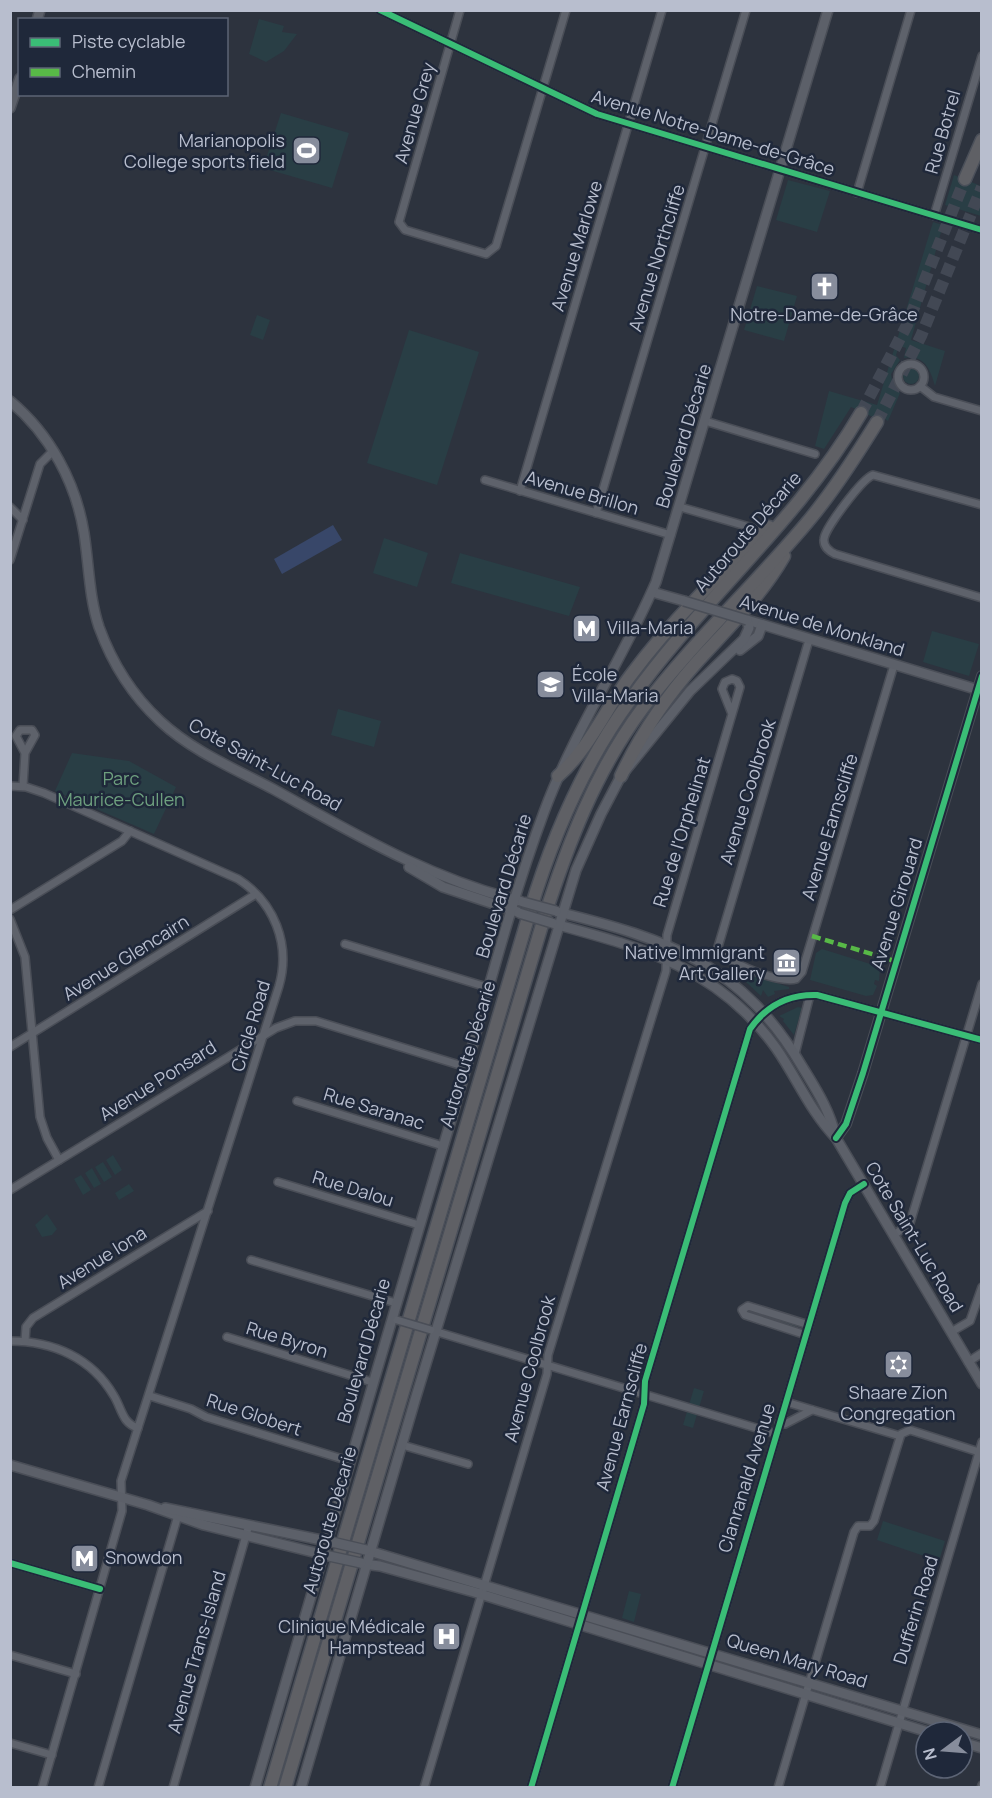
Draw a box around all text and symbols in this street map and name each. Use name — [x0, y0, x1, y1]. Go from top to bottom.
legend — [18, 18, 228, 96]
text: Piste cyclable — [72, 29, 186, 53]
text: Chemin — [72, 59, 136, 83]
street label: Avenue Grey — [388, 59, 440, 166]
street label: Avenue Notre-Dame-de-Grâce — [589, 84, 838, 180]
street label: Rue Botrel — [919, 87, 965, 176]
place label: Marianopolis College sports field — [124, 128, 285, 173]
sports icon: Marianopolis College sports field — [290, 135, 322, 167]
street label: Avenue Marlowe — [545, 177, 607, 314]
street label: Avenue Northcliffe — [622, 181, 690, 334]
church icon: Notre-Dame-de-Grâce — [808, 270, 840, 302]
place label: Notre-Dame-de-Grâce — [730, 302, 918, 326]
street label: Boulevard Décarie — [650, 361, 716, 511]
street label: Avenue Brillon — [523, 464, 642, 520]
street label: Autoroute Décarie — [688, 466, 806, 597]
street label: Avenue de Monkland — [737, 589, 908, 662]
metro station icon: Villa-Maria — [570, 612, 602, 644]
place label: Villa-Maria — [607, 615, 694, 639]
place label: École Villa-Maria — [572, 662, 659, 707]
school or university icon: École Villa-Maria — [535, 669, 567, 701]
street label: Cote Saint-Luc Road — [185, 712, 346, 816]
street label: Avenue Coolbrook — [714, 715, 781, 867]
street label: Avenue Earnscliffe — [795, 750, 863, 903]
street label: Rue de l'Orphelinat — [647, 754, 715, 910]
park label: Parc Maurice-Cullen — [57, 766, 185, 811]
street label: Boulevard Décarie — [470, 811, 536, 961]
street label: Avenue Girouard — [865, 835, 928, 973]
street label: Avenue Glencairn — [58, 909, 193, 1006]
place label: Native Immigrant Art Gallery — [625, 940, 765, 985]
museum icon: Native Immigrant Art Gallery — [770, 947, 802, 979]
street label: Circle Road — [225, 977, 275, 1074]
street label: Autoroute Décarie — [433, 978, 501, 1130]
street label: Avenue Ponsard — [94, 1035, 221, 1126]
street label: Rue Saranac — [321, 1081, 428, 1135]
street label: Cote Saint-Luc Road — [860, 1157, 969, 1316]
street label: Rue Dalou — [310, 1164, 397, 1212]
street label: Avenue Iona — [52, 1220, 151, 1294]
street label: Boulevard Décarie — [331, 1275, 395, 1426]
street label: Avenue Coolbrook — [498, 1292, 560, 1445]
street label: Rue Byron — [243, 1315, 331, 1363]
street label: Avenue Earnscliffe — [590, 1340, 652, 1493]
synagogue icon: Shaare Zion Congregation — [882, 1348, 914, 1380]
place label: Shaare Zion Congregation — [840, 1380, 956, 1425]
street label: Rue Globert — [204, 1387, 305, 1441]
street label: Clanranald Avenue — [712, 1400, 780, 1555]
street label: Autoroute Décarie — [297, 1443, 362, 1596]
metro station icon: Snowdon — [68, 1542, 100, 1574]
place label: Snowdon — [105, 1545, 182, 1569]
street label: Dufferin Road — [887, 1552, 943, 1667]
street label: Avenue Trans-Island — [161, 1568, 231, 1736]
place label: Clinique Médicale Hampstead — [278, 1614, 425, 1659]
hospital icon: Clinique Médicale Hampstead — [430, 1621, 462, 1653]
street label: Queen Mary Road — [724, 1627, 871, 1693]
north arrow — [914, 1720, 974, 1780]
text: N — [917, 1746, 942, 1763]

